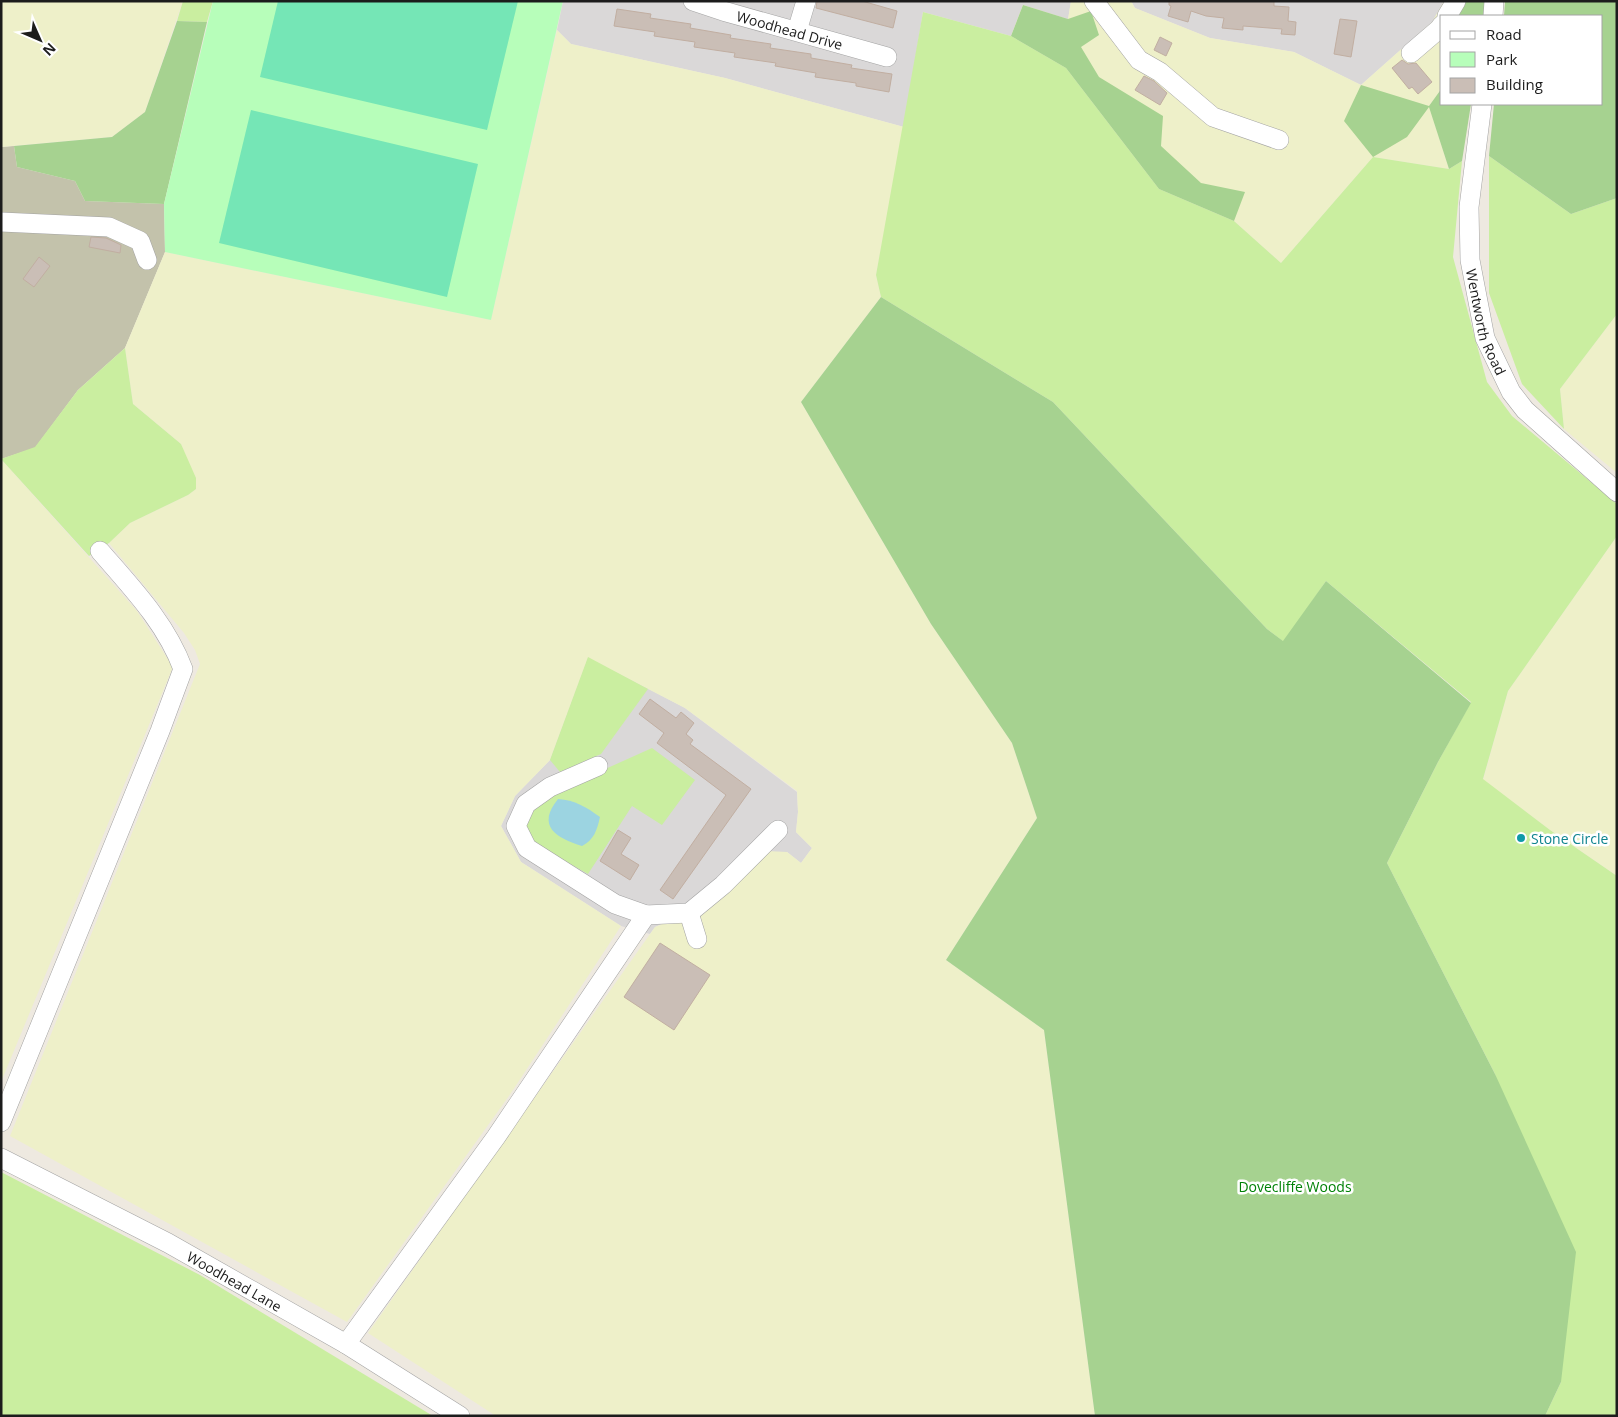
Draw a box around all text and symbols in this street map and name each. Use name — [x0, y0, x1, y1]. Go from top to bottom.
street label: Woodhead Drive — [735, 6, 845, 54]
north arrow — [15, 15, 65, 65]
legend — [1440, 15, 1603, 105]
text: Road — [1486, 24, 1522, 44]
text: N — [39, 39, 60, 60]
text: Park — [1486, 49, 1517, 69]
text: Building — [1486, 74, 1543, 94]
street label: Wentworth Road — [1462, 267, 1511, 378]
place label: Stone Circle — [1531, 829, 1608, 848]
marker: Stone Circle — [1515, 832, 1527, 844]
park label: Dovecliffe Woods — [1238, 1177, 1352, 1196]
street label: Woodhead Lane — [184, 1246, 286, 1315]

